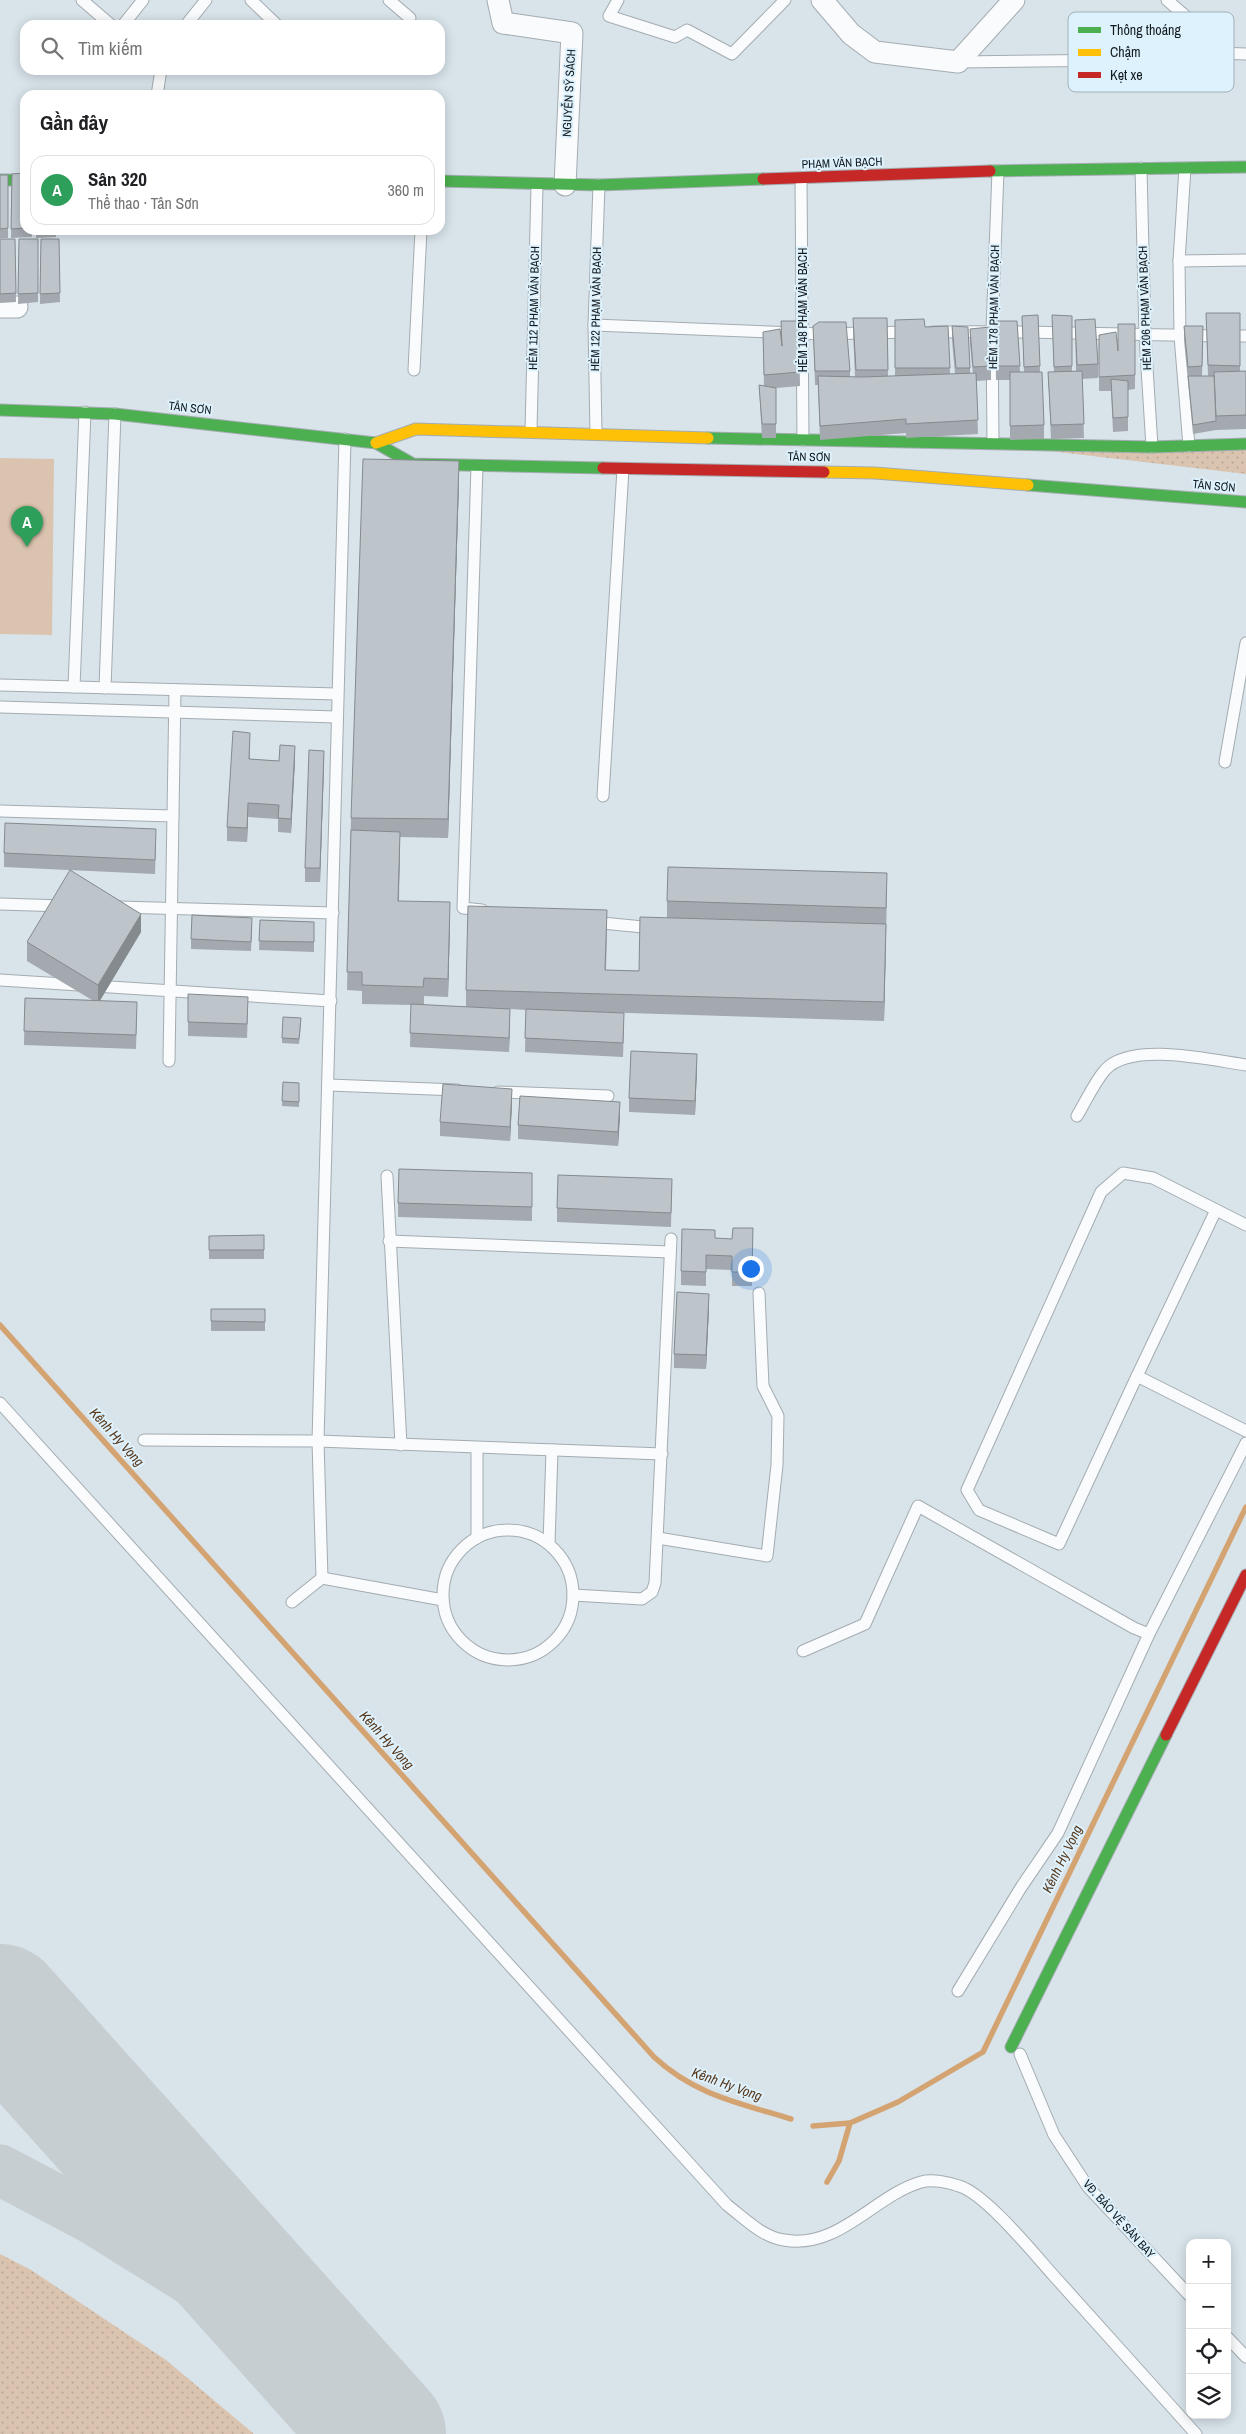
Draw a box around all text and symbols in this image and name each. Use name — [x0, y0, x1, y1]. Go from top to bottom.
legend — [1068, 12, 1234, 92]
search box — [20, 20, 445, 75]
text: Thông thoáng — [1110, 21, 1181, 39]
icon: search — [38, 34, 66, 62]
text: Tìm kiếm — [78, 35, 143, 61]
text: Chậm — [1110, 43, 1141, 61]
street label: NGUYỄN SỸ SÁCH — [558, 49, 579, 137]
text: Kẹt xe — [1110, 66, 1143, 84]
text: Gần đây — [40, 108, 108, 137]
street label: PHẠM VĂN BẠCH — [801, 154, 883, 172]
text: Sân 320 — [88, 166, 147, 192]
text: A — [52, 179, 62, 201]
text: 360 m — [388, 179, 424, 201]
text: Thể thao · Tân Sơn — [88, 192, 199, 214]
street label: HẺM 178 PHẠM VĂN BẠCH — [985, 245, 1003, 369]
street label: HẺM 112 PHẠM VĂN BẠCH — [525, 246, 543, 370]
street label: HẺM 206 PHẠM VĂN BẠCH — [1135, 246, 1155, 370]
street label: HẺM 122 PHẠM VĂN BẠCH — [587, 247, 605, 371]
street label: HẺM 148 PHẠM VĂN BẠCH — [795, 248, 811, 372]
street label: TÂN SƠN — [168, 398, 212, 418]
street label: TÂN SƠN — [787, 449, 831, 465]
street label: TÂN SƠN — [1192, 476, 1236, 496]
pin: A — [11, 506, 43, 547]
your location — [738, 1256, 764, 1282]
water label: Kênh Hy Vọng — [86, 1404, 149, 1471]
water label: Kênh Hy Vọng — [356, 1707, 419, 1774]
water label: Kênh Hy Vọng — [1038, 1822, 1086, 1896]
water label: Kênh Hy Vọng — [689, 2063, 765, 2105]
street label: VĐ. BẢO VỆ SÂN BAY — [1079, 2176, 1159, 2262]
map controls — [1186, 2239, 1231, 2419]
button: + — [1186, 2239, 1231, 2284]
button: − — [1186, 2284, 1231, 2329]
button: locate — [1186, 2329, 1231, 2374]
button: layers — [1186, 2374, 1231, 2419]

